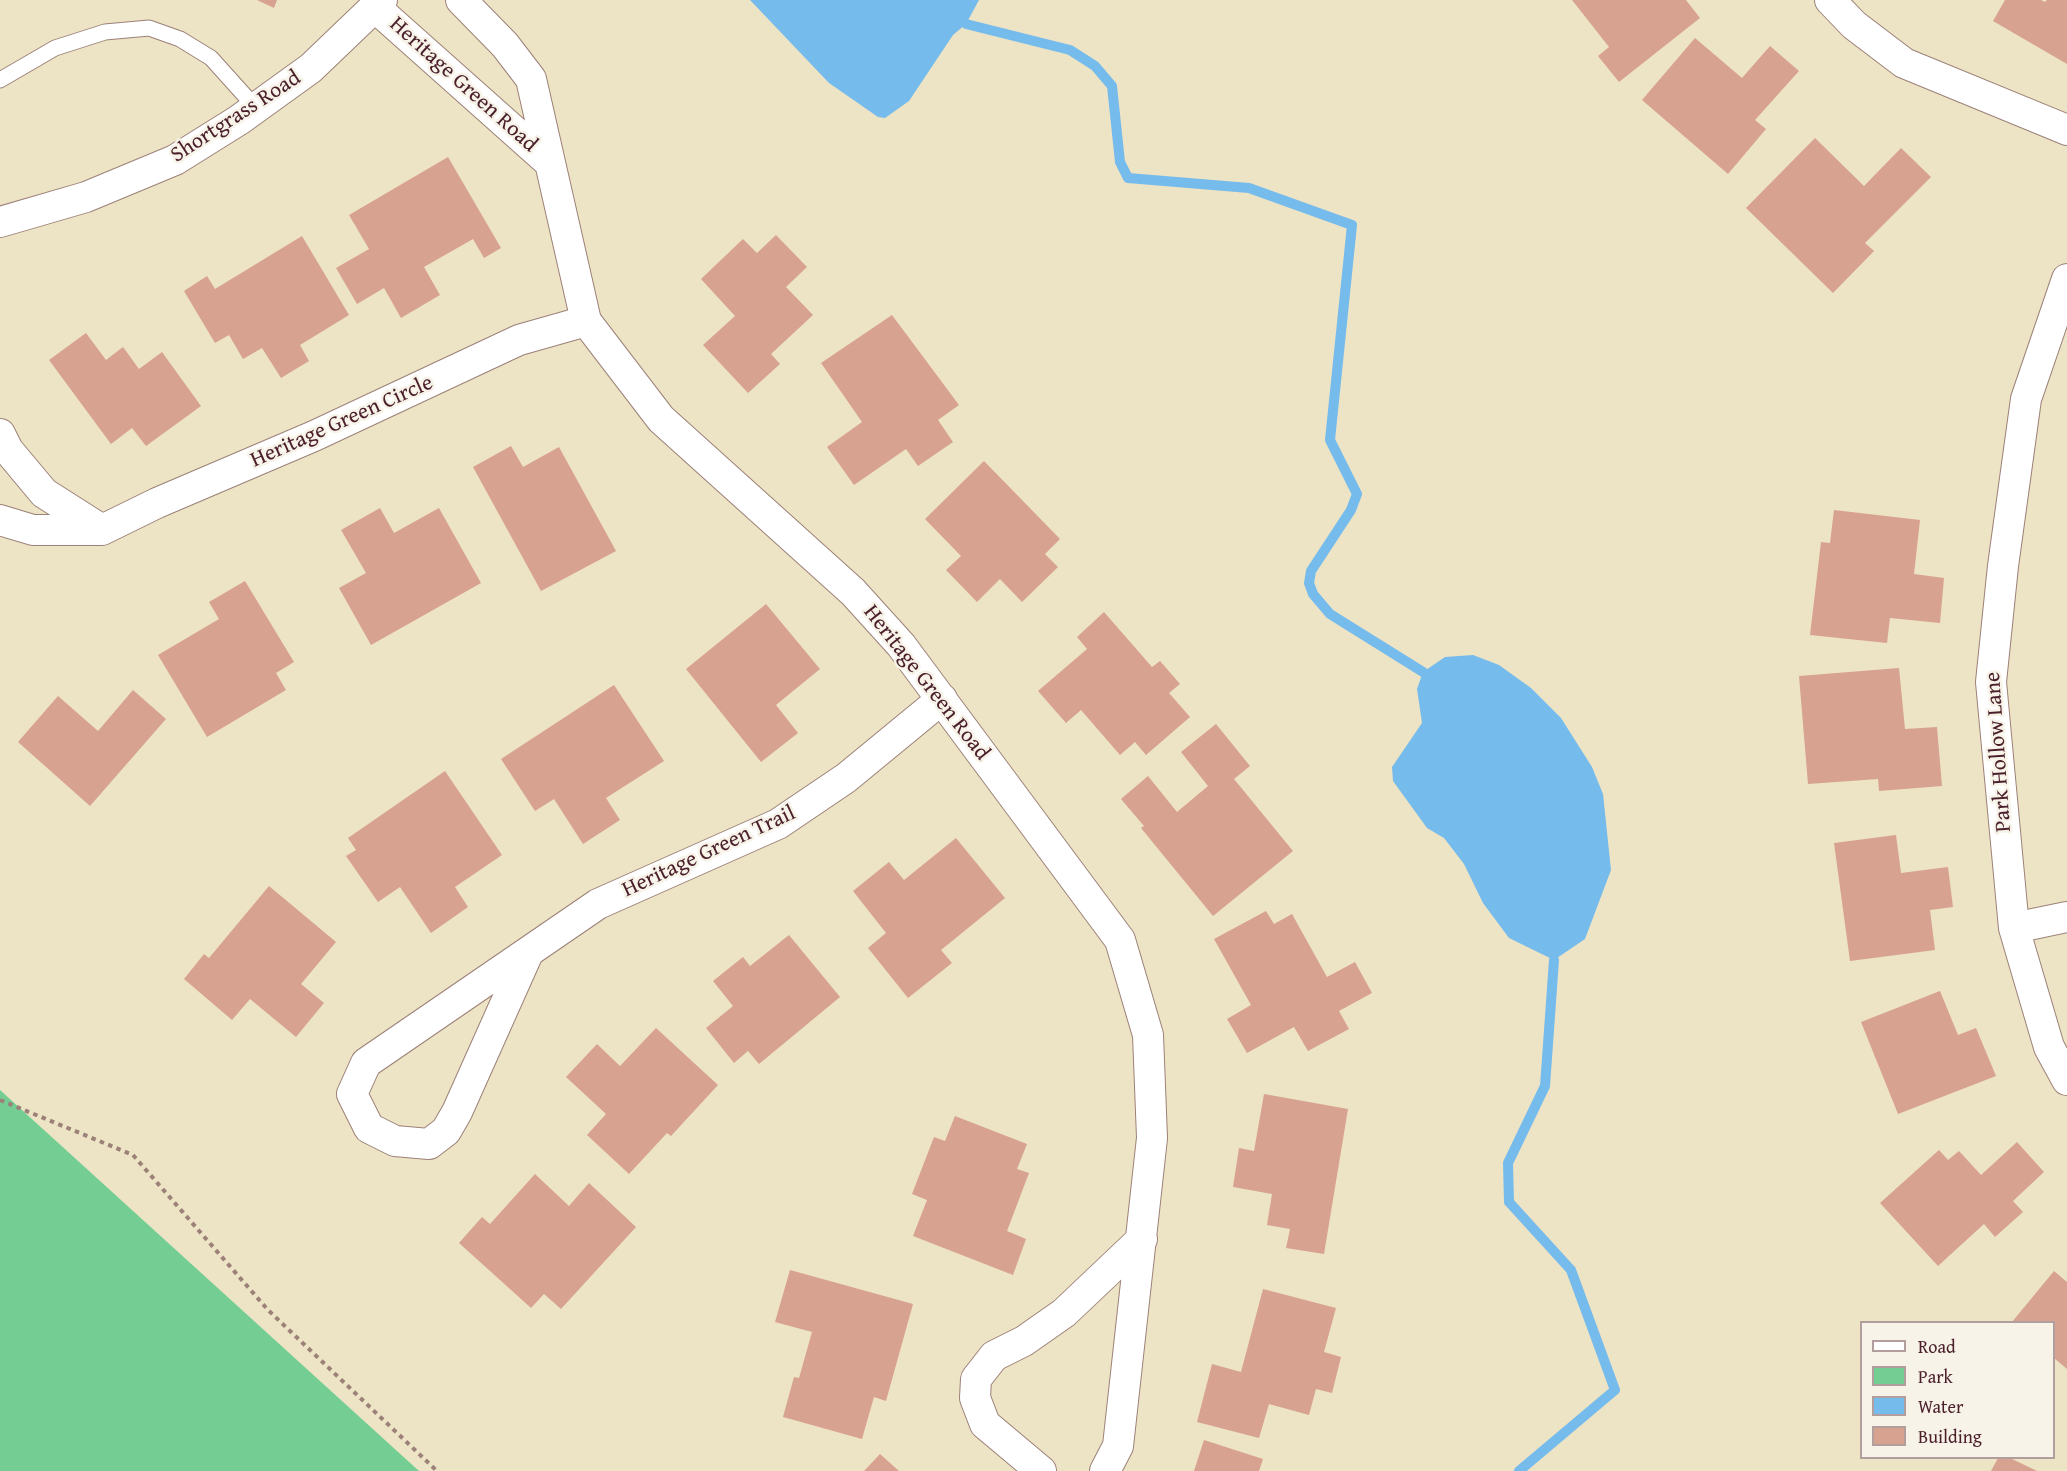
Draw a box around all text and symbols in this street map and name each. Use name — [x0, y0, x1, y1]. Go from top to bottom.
street label: Heritage Green Road — [384, 12, 542, 158]
street label: Shortgrass Road — [166, 65, 306, 169]
street label: Heritage Green Circle — [247, 370, 437, 474]
street label: Heritage Green Road — [857, 600, 995, 766]
street label: Park Hollow Lane — [1980, 671, 2018, 833]
street label: Heritage Green Trail — [618, 800, 800, 904]
legend — [1860, 1321, 2055, 1459]
text: Road — [1918, 1333, 1956, 1360]
text: Park — [1918, 1363, 1953, 1390]
text: Water — [1918, 1393, 1963, 1420]
text: Building — [1918, 1423, 1982, 1450]

